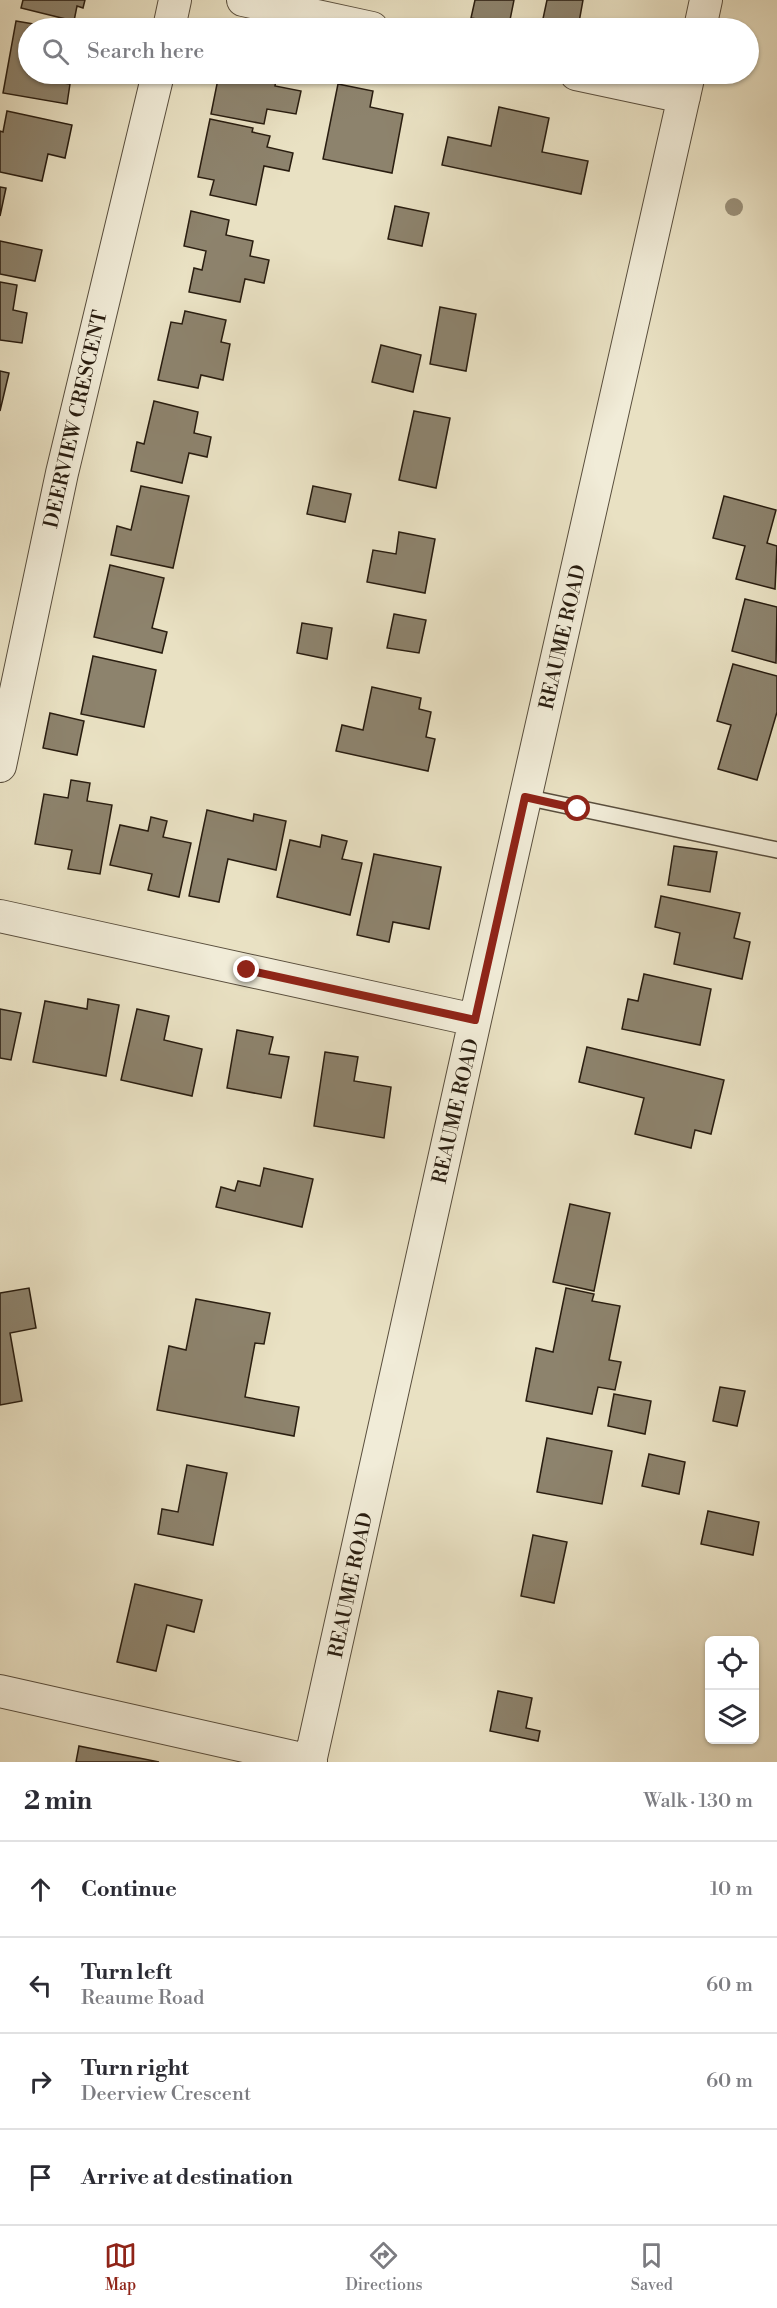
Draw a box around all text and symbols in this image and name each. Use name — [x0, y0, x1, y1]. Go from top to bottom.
search box — [18, 18, 759, 84]
icon: search — [39, 35, 72, 68]
text: Search here — [87, 38, 204, 65]
street label: DEERVIEW CRESCENT — [39, 308, 114, 531]
street label: REAUME ROAD — [535, 562, 592, 712]
route start — [564, 795, 590, 821]
route end — [233, 956, 259, 982]
street label: REAUME ROAD — [428, 1036, 485, 1186]
street label: REAUME ROAD — [324, 1510, 379, 1660]
map controls — [705, 1636, 759, 1744]
button: locate — [705, 1636, 759, 1690]
button: layers — [705, 1690, 759, 1744]
text: 2 min — [24, 1785, 92, 1817]
text: Walk · 130 m — [644, 1789, 753, 1814]
icon: ahead — [24, 1873, 57, 1906]
text: Continue — [81, 1876, 177, 1903]
text: 10 m — [710, 1877, 753, 1902]
text: Turn left — [81, 1959, 172, 1986]
icon: left — [24, 1969, 57, 2002]
text: 60 m — [706, 1973, 753, 1998]
text: Reaume Road — [81, 1986, 204, 2011]
text: Turn right — [81, 2055, 189, 2082]
icon: right — [24, 2065, 57, 2098]
text: 60 m — [706, 2069, 753, 2094]
text: Deerview Crescent — [81, 2082, 251, 2107]
icon: arrive — [24, 2161, 57, 2194]
text: Arrive at destination — [81, 2164, 293, 2191]
tab: Map — [104, 2239, 137, 2295]
tab: Directions — [345, 2239, 423, 2295]
tab: Saved — [631, 2239, 673, 2295]

